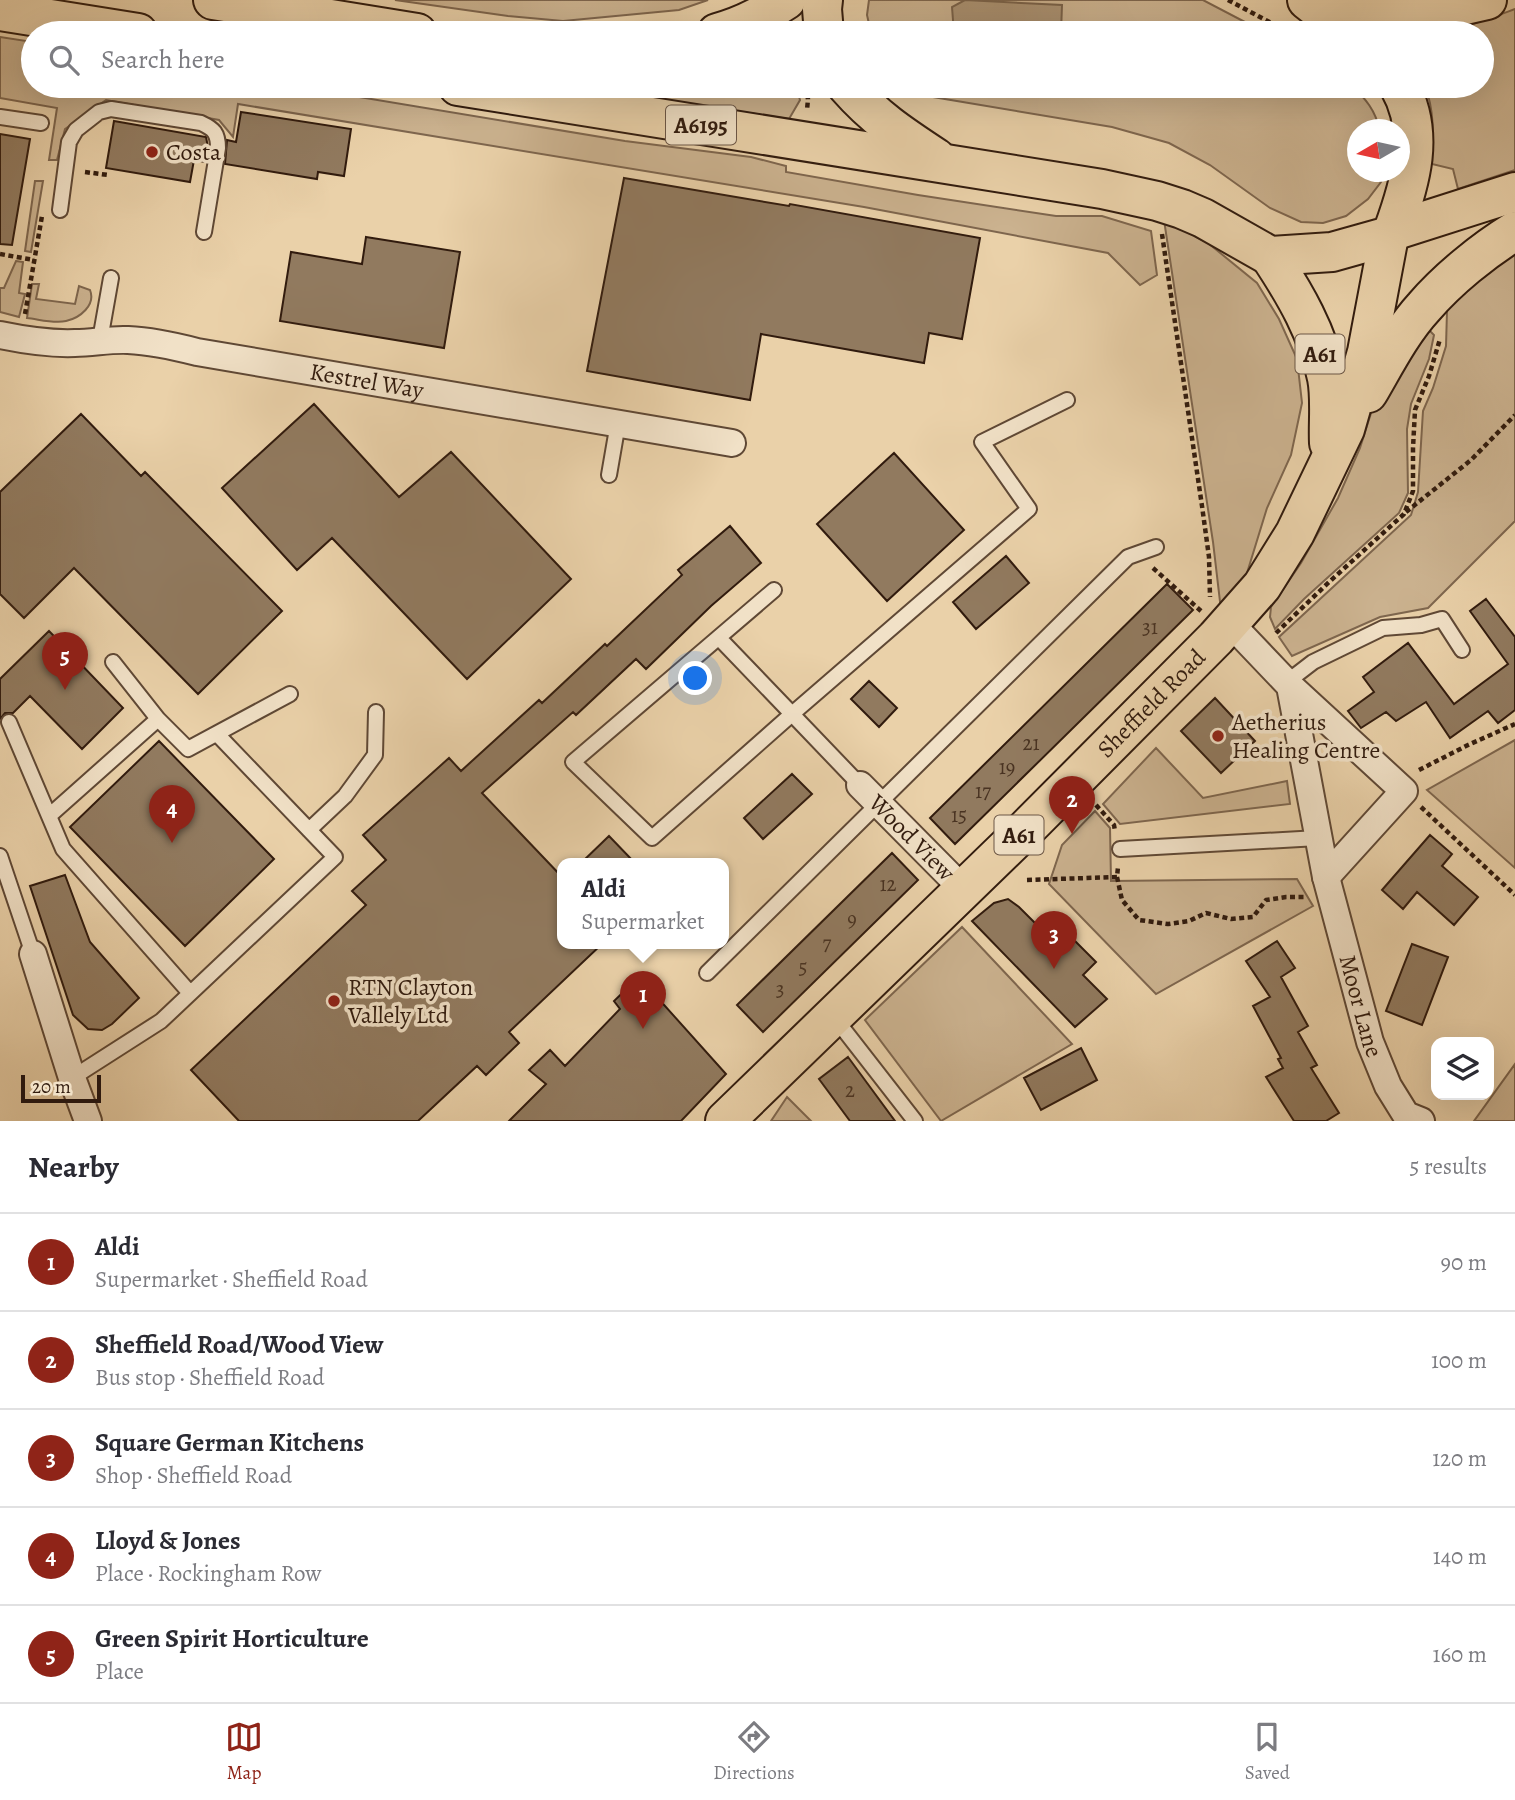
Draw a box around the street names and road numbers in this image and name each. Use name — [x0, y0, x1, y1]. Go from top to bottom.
road number: A6195 — [666, 106, 736, 144]
road number: A61 — [1296, 334, 1344, 374]
street label: Kestrel Way — [307, 355, 426, 406]
street label: Sheffield Road — [1090, 641, 1213, 765]
street label: Wood View — [861, 786, 962, 888]
road number: A61 — [995, 816, 1044, 855]
street label: Moor Lane — [1331, 951, 1391, 1062]

